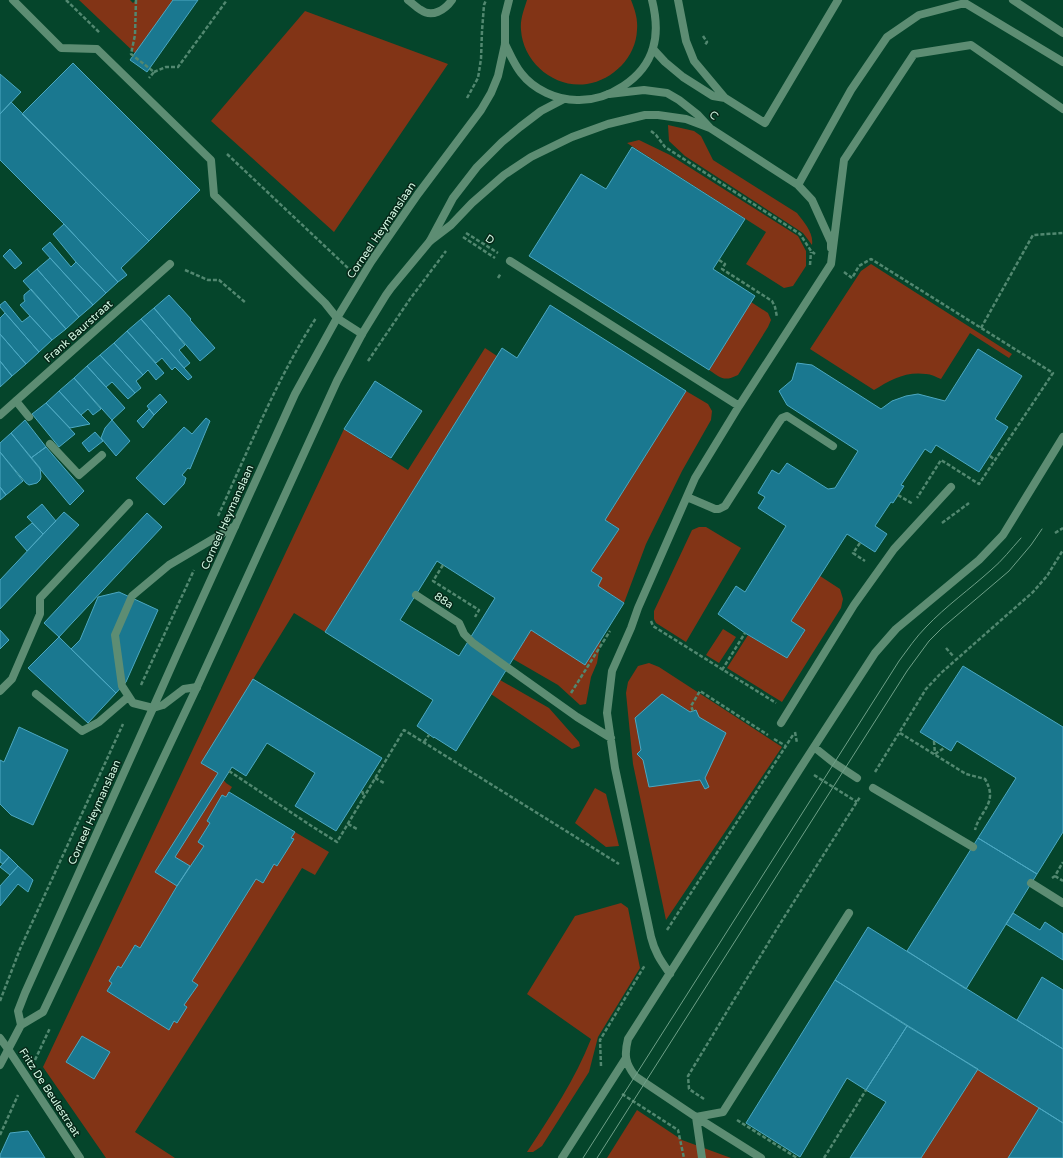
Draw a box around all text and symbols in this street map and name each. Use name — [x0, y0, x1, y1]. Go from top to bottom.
street label: C — [706, 108, 721, 123]
street label: Corneel Heymanslaan — [344, 180, 419, 281]
street label: D — [483, 232, 497, 247]
street label: Frank Baurstraat — [42, 297, 115, 365]
street label: Corneel Heymanslaan — [198, 463, 256, 572]
street label: 88a — [432, 590, 456, 611]
street label: Corneel Heymanslaan — [65, 758, 123, 867]
street label: Fritz De Beulestraat — [16, 1046, 83, 1139]

